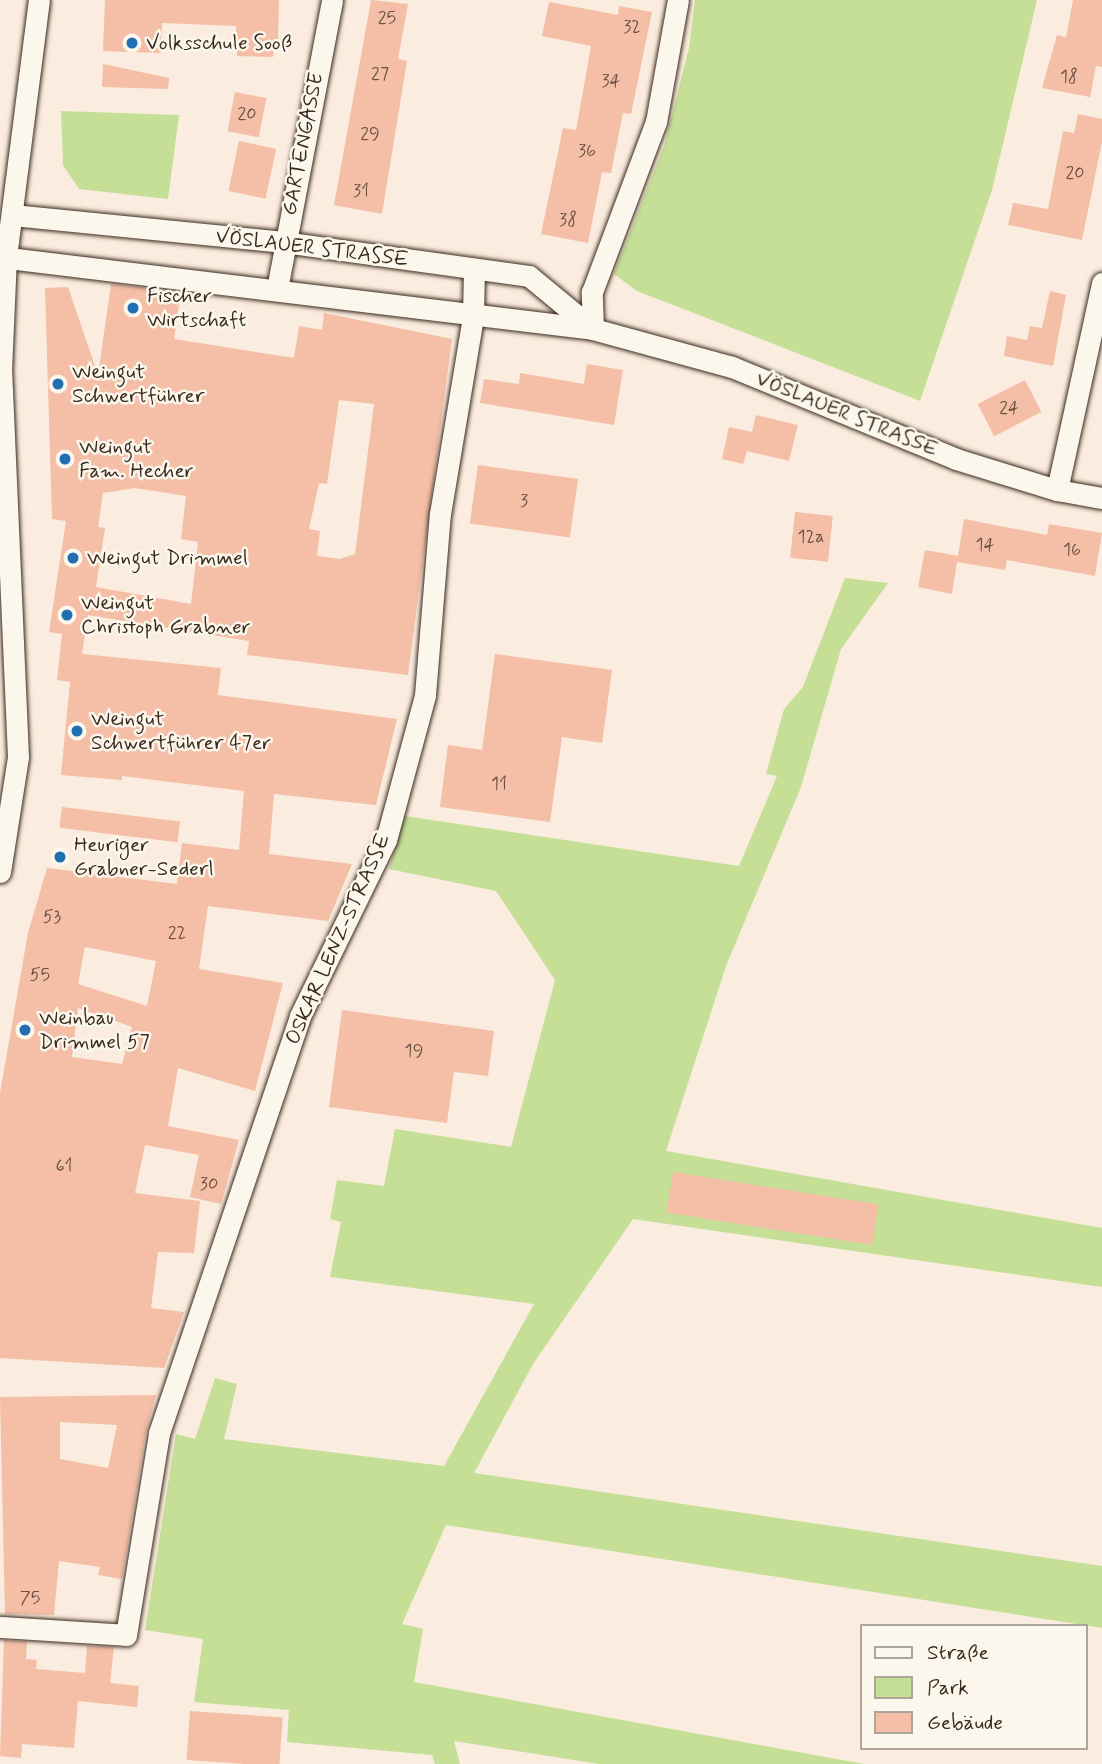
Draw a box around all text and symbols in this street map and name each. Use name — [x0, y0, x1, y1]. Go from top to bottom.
house number: 25 — [378, 7, 396, 29]
house number: 32 — [623, 16, 641, 38]
place label: Volksschule Sooß — [146, 30, 294, 56]
marker: Volksschule Sooß — [124, 35, 140, 51]
house number: 27 — [371, 63, 389, 85]
house number: 18 — [1060, 66, 1078, 88]
house number: 34 — [601, 70, 621, 92]
street label: GARTENGASSE — [277, 71, 329, 217]
house number: 20 — [237, 103, 257, 125]
house number: 29 — [360, 123, 380, 145]
house number: 36 — [578, 140, 596, 162]
house number: 20 — [1065, 162, 1085, 184]
house number: 31 — [353, 180, 369, 202]
house number: 38 — [559, 209, 577, 231]
street label: VÖSLAUER STRASSE — [213, 223, 411, 273]
place label: Fischer Wirtschaft — [147, 283, 246, 333]
marker: Fischer Wirtschaft — [125, 300, 141, 316]
place label: Weingut Schwertführer — [72, 359, 205, 409]
street label: VÖSLAUER STRASSE — [751, 365, 943, 463]
marker: Weingut Schwertführer — [50, 376, 66, 392]
house number: 24 — [999, 397, 1019, 419]
place label: Weingut Fam. Hecher — [79, 434, 194, 484]
marker: Weingut Fam. Hecher — [57, 451, 73, 467]
house number: 3 — [520, 490, 528, 512]
house number: 12a — [798, 526, 824, 548]
house number: 14 — [976, 534, 994, 556]
house number: 16 — [1063, 539, 1081, 561]
place label: Weingut Drimmel — [87, 545, 248, 571]
marker: Weingut Drimmel — [65, 550, 81, 566]
place label: Weingut Christoph Grabner — [81, 590, 243, 640]
marker: Weingut Christoph Grabner — [59, 607, 75, 623]
place label: Weingut Schwertführer 47er — [91, 706, 271, 756]
marker: Weingut Schwertführer 47er — [69, 723, 85, 739]
house number: 11 — [491, 773, 507, 795]
street label: OSKAR LENZ-STRASSE — [280, 830, 396, 1048]
place label: Heuriger Grabner-Sederl — [74, 832, 214, 882]
marker: Heuriger Grabner-Sederl — [52, 849, 68, 865]
house number: 53 — [43, 906, 61, 928]
house number: 22 — [168, 922, 186, 944]
house number: 55 — [30, 964, 50, 986]
place label: Weinbau Drimmel 57 — [39, 1005, 150, 1055]
marker: Weinbau Drimmel 57 — [17, 1022, 33, 1038]
house number: 19 — [405, 1040, 423, 1062]
house number: 61 — [56, 1155, 72, 1177]
house number: 30 — [200, 1173, 218, 1195]
house number: 75 — [20, 1587, 40, 1609]
legend — [860, 1624, 1088, 1750]
text: Straße — [927, 1639, 989, 1667]
text: Park — [927, 1674, 969, 1702]
text: Gebäude — [927, 1709, 1003, 1737]

